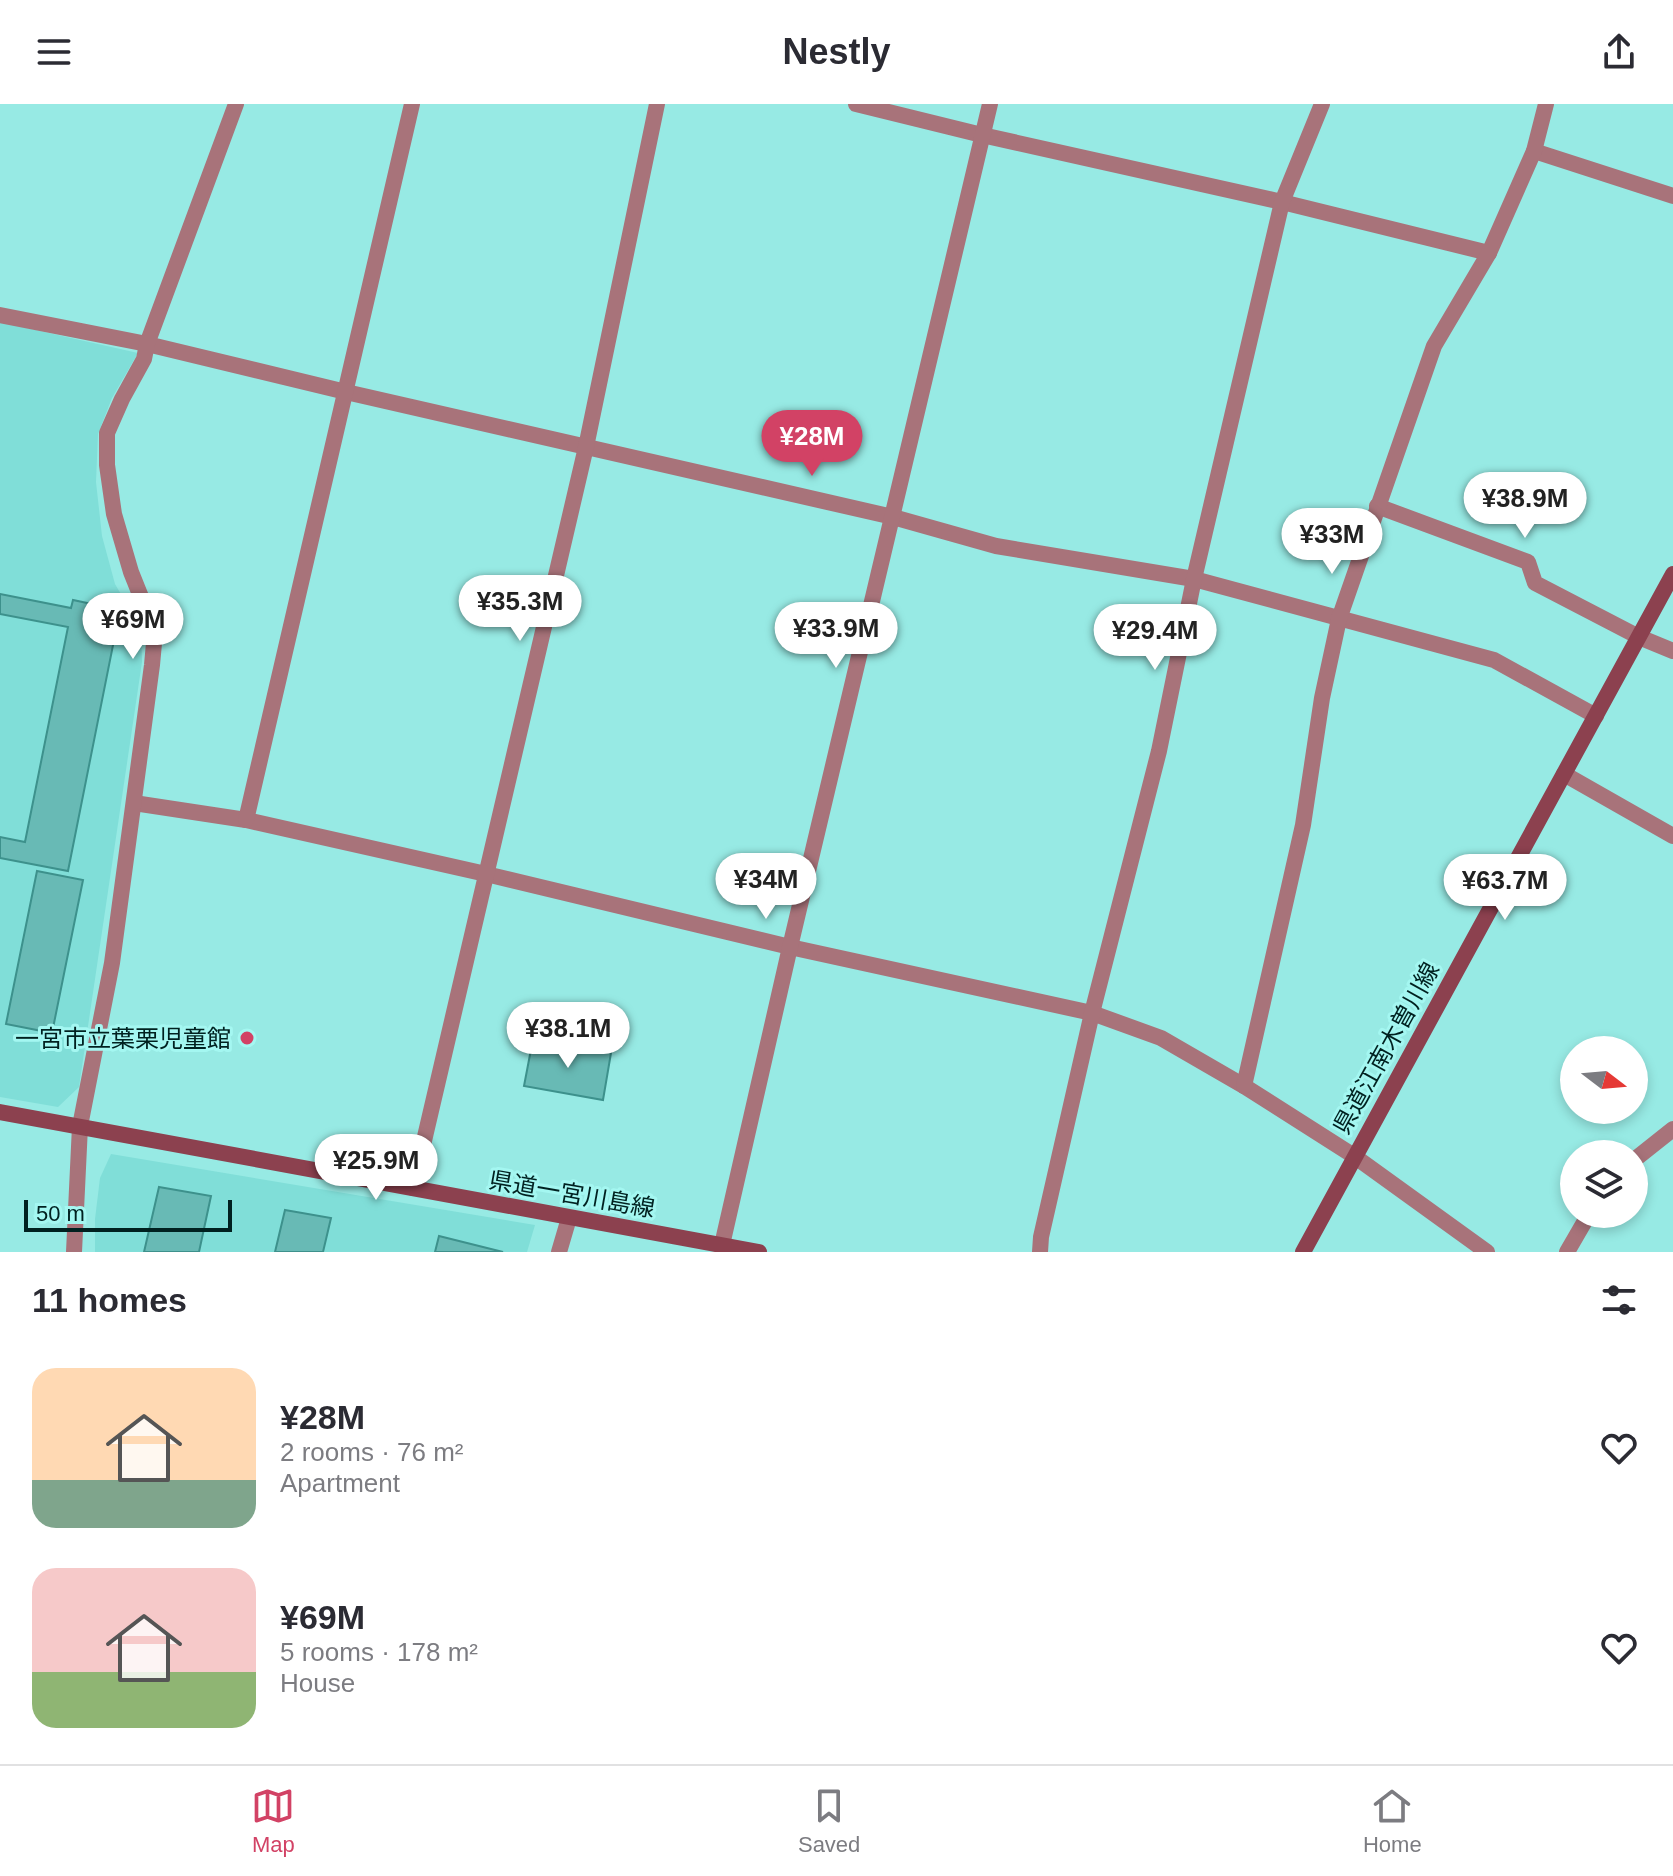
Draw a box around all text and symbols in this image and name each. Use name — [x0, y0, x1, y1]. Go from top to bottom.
icon: menu — [32, 30, 76, 74]
icon: share — [1597, 30, 1641, 74]
text: Nestly — [782, 31, 891, 72]
pin: ¥28M — [765, 410, 859, 478]
text: ¥28M — [779, 421, 845, 451]
pin: ¥38.9M — [1460, 472, 1590, 540]
text: ¥38.9M — [1482, 483, 1568, 513]
pin: ¥33M — [1285, 508, 1379, 576]
text: ¥33M — [1299, 519, 1365, 549]
pin: ¥35.3M — [455, 575, 585, 643]
text: ¥35.3M — [477, 586, 563, 616]
pin: ¥69M — [86, 593, 180, 661]
pin: ¥33.9M — [771, 602, 901, 670]
text: ¥69M — [100, 604, 166, 634]
pin: ¥29.4M — [1090, 604, 1220, 672]
text: ¥33.9M — [793, 613, 879, 643]
text: ¥29.4M — [1112, 615, 1198, 645]
pin: ¥34M — [719, 853, 813, 921]
pin: ¥63.7M — [1440, 854, 1570, 922]
text: ¥34M — [733, 864, 799, 894]
text: ¥63.7M — [1462, 865, 1548, 895]
street label: 県道江南木曽川線 — [1328, 957, 1444, 1139]
pin: ¥38.1M — [503, 1002, 633, 1070]
text: ¥38.1M — [525, 1013, 611, 1043]
place label: 一宮市立葉栗児童館 — [15, 1025, 231, 1052]
marker: 一宮市立葉栗児童館 — [238, 1029, 256, 1047]
north arrow — [1560, 1036, 1648, 1124]
map controls — [1560, 1036, 1648, 1228]
pin: ¥25.9M — [311, 1134, 441, 1202]
button: layers — [1560, 1140, 1648, 1228]
text: ¥25.9M — [333, 1145, 419, 1175]
street label: 県道一宮川島線 — [487, 1166, 657, 1222]
scale bar — [24, 1196, 232, 1232]
text: 50 m — [36, 1201, 85, 1226]
icon: filters — [1597, 1278, 1641, 1322]
text: 11 homes — [32, 1281, 187, 1319]
text: ¥28M — [280, 1398, 365, 1436]
icon: home — [96, 1400, 192, 1496]
icon: heart — [1597, 1426, 1641, 1470]
text: 2 rooms · 76 m² — [280, 1437, 464, 1467]
text: Apartment — [280, 1468, 400, 1498]
text: ¥69M — [280, 1598, 365, 1636]
icon: home — [96, 1600, 192, 1696]
icon: heart — [1597, 1626, 1641, 1670]
text: 5 rooms · 178 m² — [280, 1637, 478, 1667]
text: House — [280, 1668, 355, 1698]
tab: Map — [251, 1784, 295, 1858]
tab: Saved — [798, 1784, 860, 1858]
tab: Home — [1363, 1784, 1422, 1858]

